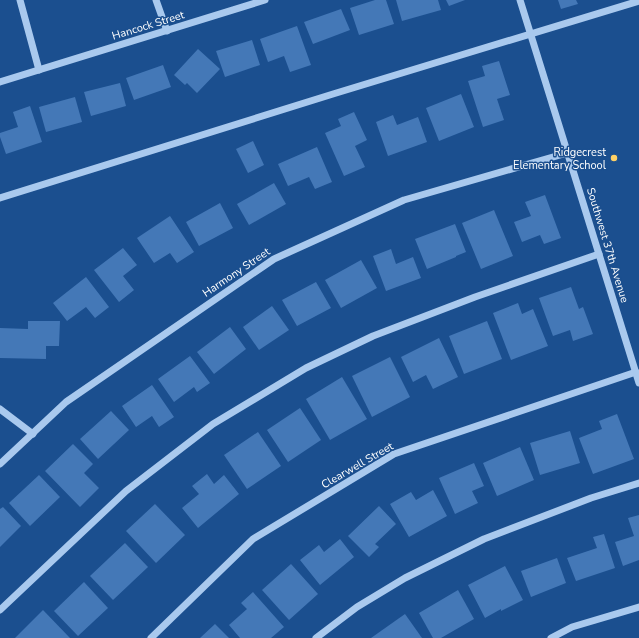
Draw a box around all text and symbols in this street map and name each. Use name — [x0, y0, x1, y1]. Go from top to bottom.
street label: Hancock Street — [110, 7, 186, 44]
place label: Ridgecrest Elementary School — [513, 145, 607, 173]
marker: Ridgecrest Elementary School — [609, 153, 619, 163]
street label: Southwest 37th Avenue — [583, 186, 632, 305]
street label: Harmony Street — [200, 244, 273, 301]
street label: Clearwell Street — [318, 439, 396, 492]

